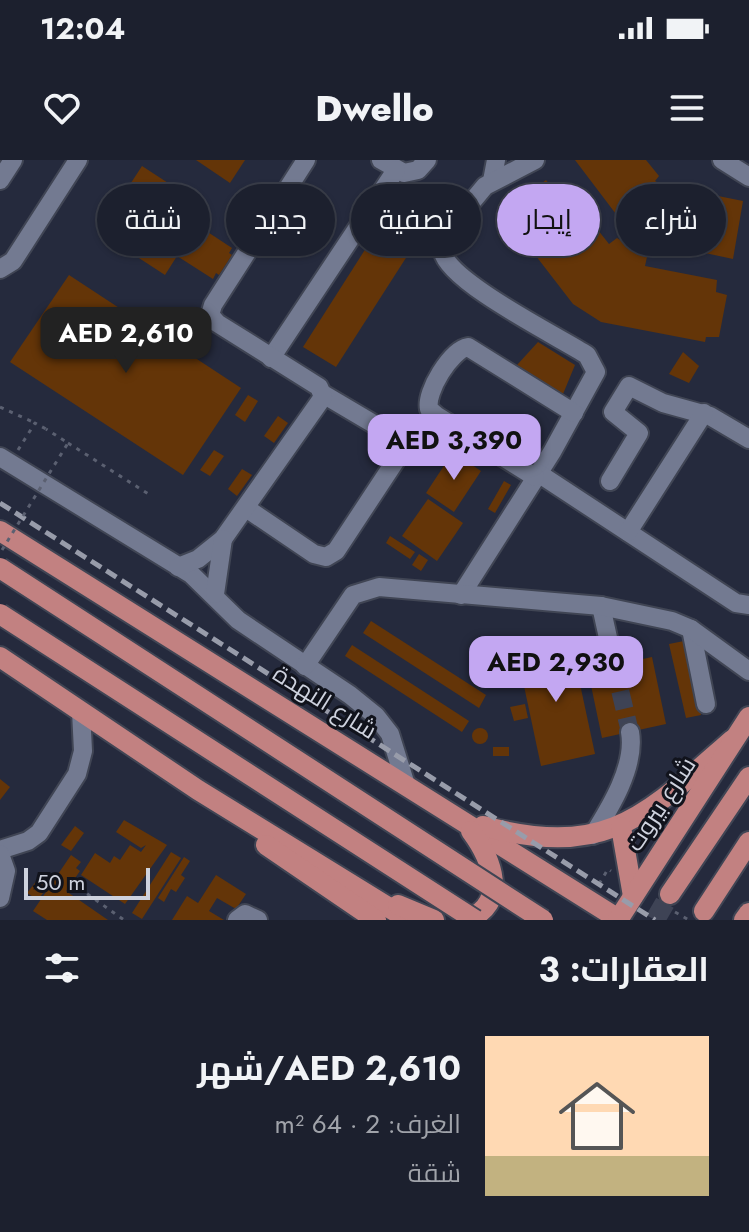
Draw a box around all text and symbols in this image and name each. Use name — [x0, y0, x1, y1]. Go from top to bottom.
text: 12:04 — [40, 7, 125, 50]
text: Dwello — [315, 82, 434, 134]
icon: heart — [40, 86, 84, 130]
icon: menu — [665, 86, 709, 130]
chip: شقة — [97, 184, 210, 256]
chip: جديد — [226, 184, 335, 256]
chip: تصفية — [351, 184, 481, 256]
chip: إيجار — [497, 184, 600, 256]
chip: شراء — [616, 184, 726, 256]
pin: AED 2,610 — [34, 307, 218, 375]
text: AED 2,610 — [59, 314, 193, 352]
pin: AED 3,390 — [362, 414, 546, 482]
text: AED 3,390 — [386, 421, 522, 459]
pin: AED 2,930 — [464, 636, 648, 704]
text: AED 2,930 — [487, 643, 625, 681]
street label: شارع النهدة — [267, 656, 384, 747]
street label: شارع بيروت — [617, 750, 704, 858]
scale bar — [24, 864, 150, 900]
text: 50 m — [36, 866, 85, 898]
text: العقارات: 3 — [538, 945, 709, 994]
icon: filters — [40, 946, 84, 990]
text: AED 2,610/شهر — [197, 1044, 461, 1093]
icon: home — [549, 1068, 645, 1164]
text: الغرف: 2 · 64 m² — [275, 1105, 461, 1143]
text: شقة — [408, 1154, 461, 1192]

